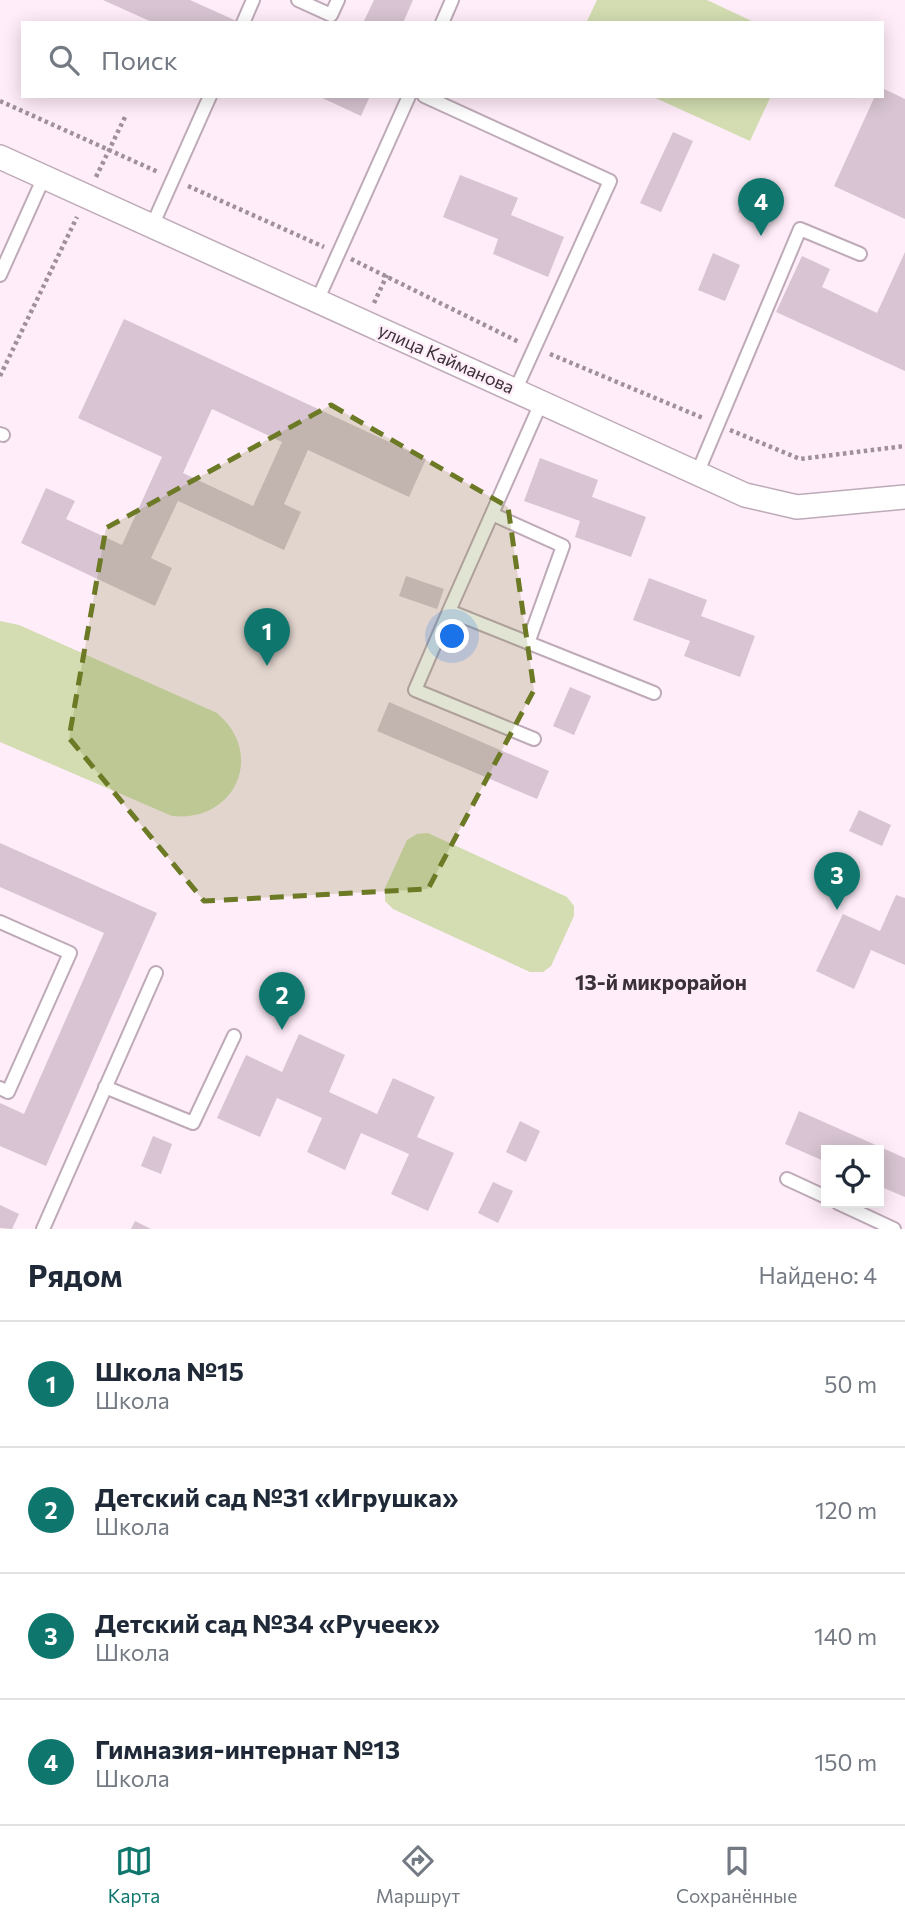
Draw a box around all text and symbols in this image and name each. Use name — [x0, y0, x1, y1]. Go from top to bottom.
search box — [21, 21, 884, 98]
icon: search — [45, 41, 83, 79]
text: Поиск — [101, 44, 178, 75]
pin: 4 — [738, 178, 784, 236]
street label: улица Кайманова — [375, 318, 518, 398]
pin: 1 — [244, 608, 290, 666]
your location — [435, 619, 469, 653]
pin: 3 — [814, 852, 860, 910]
district label: 13-й микрорайон — [575, 969, 747, 994]
pin: 2 — [259, 972, 305, 1030]
map controls — [821, 1145, 884, 1208]
button: locate — [821, 1145, 884, 1208]
text: Рядом — [28, 1256, 122, 1293]
text: Найдено: 4 — [759, 1261, 877, 1289]
text: Школа №15 — [95, 1355, 244, 1386]
text: 1 — [46, 1370, 56, 1398]
text: 50 m — [824, 1370, 877, 1398]
text: Школа — [95, 1386, 170, 1414]
text: Детский сад №31 «Игрушка» — [95, 1481, 459, 1512]
text: 2 — [44, 1496, 58, 1524]
text: 120 m — [815, 1496, 877, 1524]
text: Школа — [95, 1512, 170, 1540]
text: Детский сад №34 «Ручеек» — [95, 1607, 440, 1638]
text: 3 — [44, 1622, 58, 1650]
text: 140 m — [814, 1622, 877, 1650]
text: Школа — [95, 1638, 170, 1666]
text: Гимназия-интернат №13 — [95, 1733, 400, 1764]
text: 4 — [44, 1748, 58, 1776]
text: 150 m — [814, 1748, 877, 1776]
text: Школа — [95, 1764, 170, 1792]
tab: Карта — [108, 1842, 160, 1907]
tab: Маршрут — [376, 1842, 460, 1907]
tab: Сохранённые — [676, 1842, 797, 1907]

